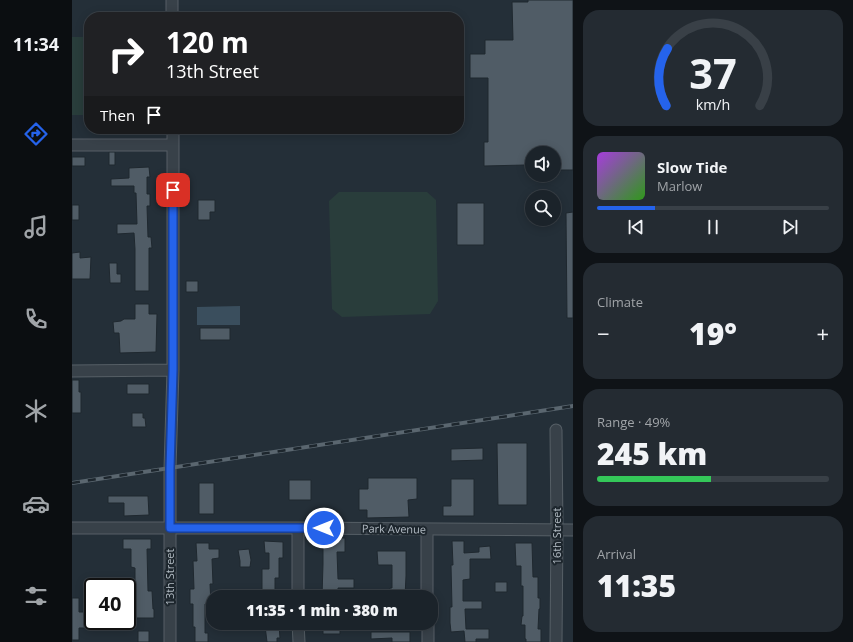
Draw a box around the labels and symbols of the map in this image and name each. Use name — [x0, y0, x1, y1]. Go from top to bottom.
pin — [156, 173, 190, 207]
position arrow — [303, 507, 345, 549]
street label: 16th Street — [549, 508, 564, 564]
street label: Park Avenue — [362, 520, 426, 537]
street label: 13th Street — [162, 549, 177, 605]
speed limit sign: 40 — [84, 578, 136, 630]

